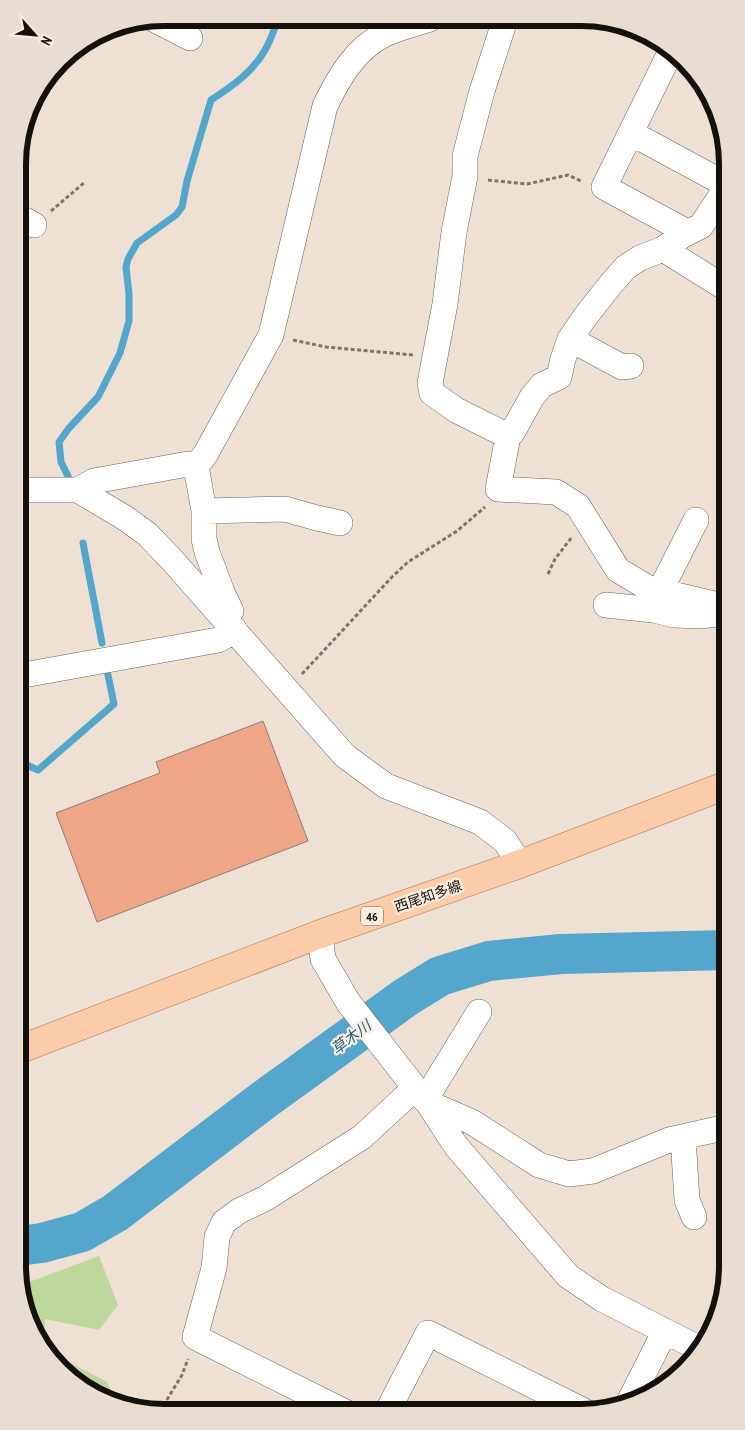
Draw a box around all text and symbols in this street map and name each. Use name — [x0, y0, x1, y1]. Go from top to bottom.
north arrow — [10, 10, 60, 60]
text: N — [37, 33, 56, 48]
street label: 西尾知多線 — [392, 876, 464, 916]
road number: 46 — [361, 906, 383, 926]
water label: 草木川 — [327, 1015, 376, 1058]

